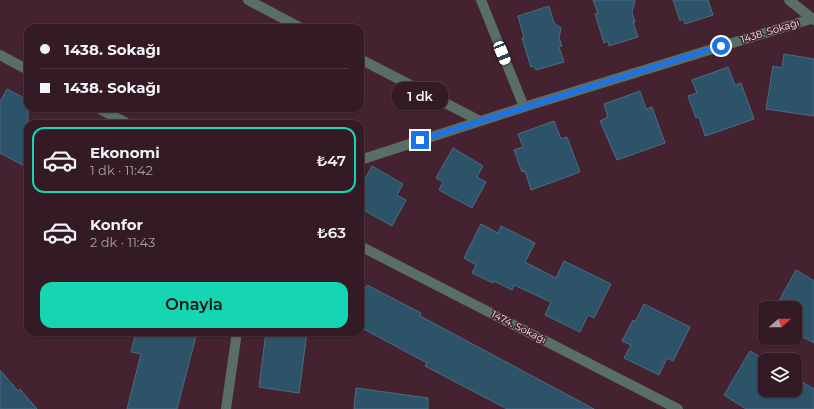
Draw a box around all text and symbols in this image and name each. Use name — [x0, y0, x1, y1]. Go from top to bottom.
street label: 1438. Sokağı — [739, 16, 801, 46]
route start — [712, 37, 730, 55]
text: 1438. Sokağı — [64, 40, 161, 59]
car — [492, 40, 512, 66]
text: 1438. Sokağı — [64, 78, 161, 97]
callout: 1 dk — [392, 82, 448, 110]
text: 1 dk — [407, 88, 433, 104]
route end — [411, 131, 429, 149]
icon: car — [42, 142, 78, 178]
text: Ekonomi — [90, 143, 160, 162]
text: ₺47 — [316, 151, 346, 170]
text: 1 dk · 11:42 — [90, 162, 153, 178]
icon: car — [42, 214, 78, 250]
text: Konfor — [90, 215, 143, 234]
text: ₺63 — [317, 223, 346, 242]
text: 2 dk · 11:43 — [90, 234, 155, 250]
button: Onayla — [40, 282, 348, 328]
north arrow — [758, 301, 802, 345]
map controls — [758, 301, 802, 397]
street label: 1474. Sokağı — [489, 308, 549, 346]
button: layers — [758, 353, 802, 397]

